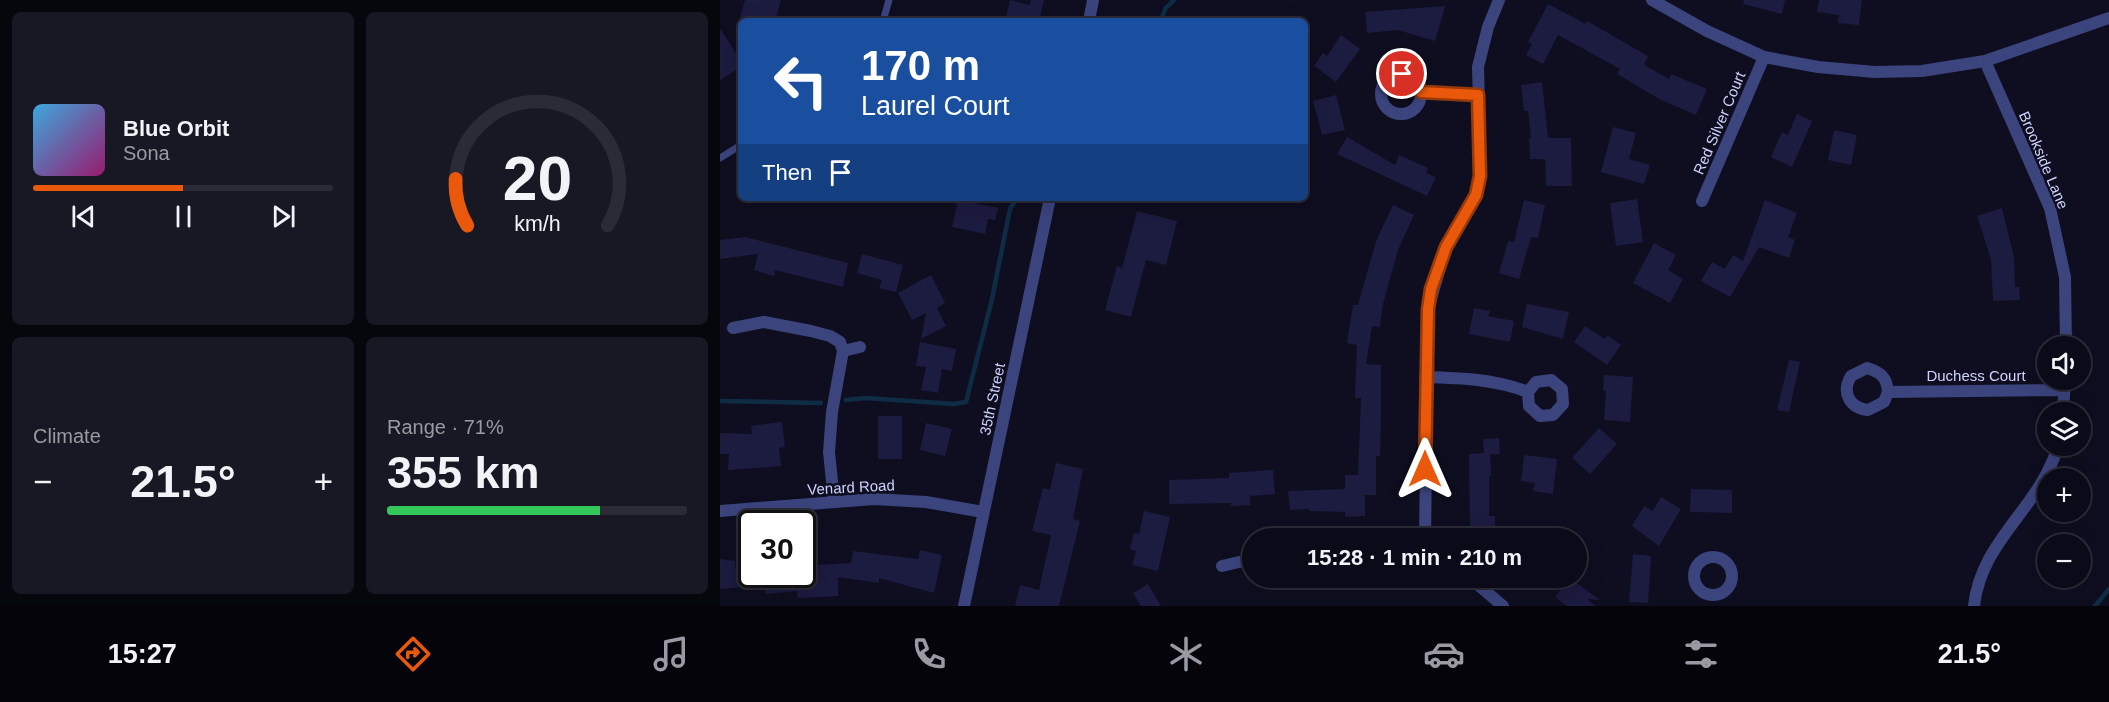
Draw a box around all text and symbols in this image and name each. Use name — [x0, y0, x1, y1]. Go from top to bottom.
icon: left — [762, 42, 840, 120]
text: 170 m — [861, 42, 980, 89]
pin — [1376, 48, 1427, 99]
icon: arrive — [1385, 57, 1418, 90]
street label: Red Silver Court — [1690, 68, 1749, 177]
text: Laurel Court — [861, 91, 1010, 121]
street label: Brookside Lane — [2016, 109, 2072, 211]
text: Blue Orbit — [123, 116, 229, 141]
text: Sona — [123, 142, 170, 164]
text: 20 — [502, 144, 572, 213]
icon: arrive — [824, 156, 857, 189]
text: Then — [762, 160, 812, 185]
icon: previous — [67, 200, 100, 233]
icon: pause — [167, 200, 200, 233]
icon: next — [267, 200, 300, 233]
text: km/h — [514, 212, 560, 236]
map controls — [2037, 336, 2091, 588]
button: sound — [2037, 336, 2091, 390]
street label: 35th Street — [976, 361, 1008, 437]
street label: Duchess Court — [1926, 367, 2026, 384]
button: layers — [2037, 402, 2091, 456]
text: Range · 71% — [387, 416, 504, 438]
text: Climate — [33, 425, 101, 447]
position arrow — [1393, 437, 1457, 501]
text: 355 km — [387, 447, 540, 498]
text: 21.5° — [130, 456, 236, 507]
text: − — [33, 463, 52, 500]
text: + — [314, 463, 333, 500]
button: + — [2037, 468, 2091, 522]
street label: Venard Road — [807, 476, 895, 498]
speed limit sign: 30 — [738, 510, 816, 588]
button: − — [2037, 534, 2091, 588]
text: 15:28 · 1 min · 210 m — [1307, 545, 1522, 570]
icon: directions — [392, 633, 434, 675]
icon: music — [650, 633, 692, 675]
icon: phone — [908, 633, 950, 675]
icon: climate — [1165, 633, 1207, 675]
icon: car — [1423, 633, 1465, 675]
icon: filters — [1680, 633, 1722, 675]
text: 15:27 — [108, 639, 177, 669]
text: 21.5° — [1938, 639, 2001, 669]

